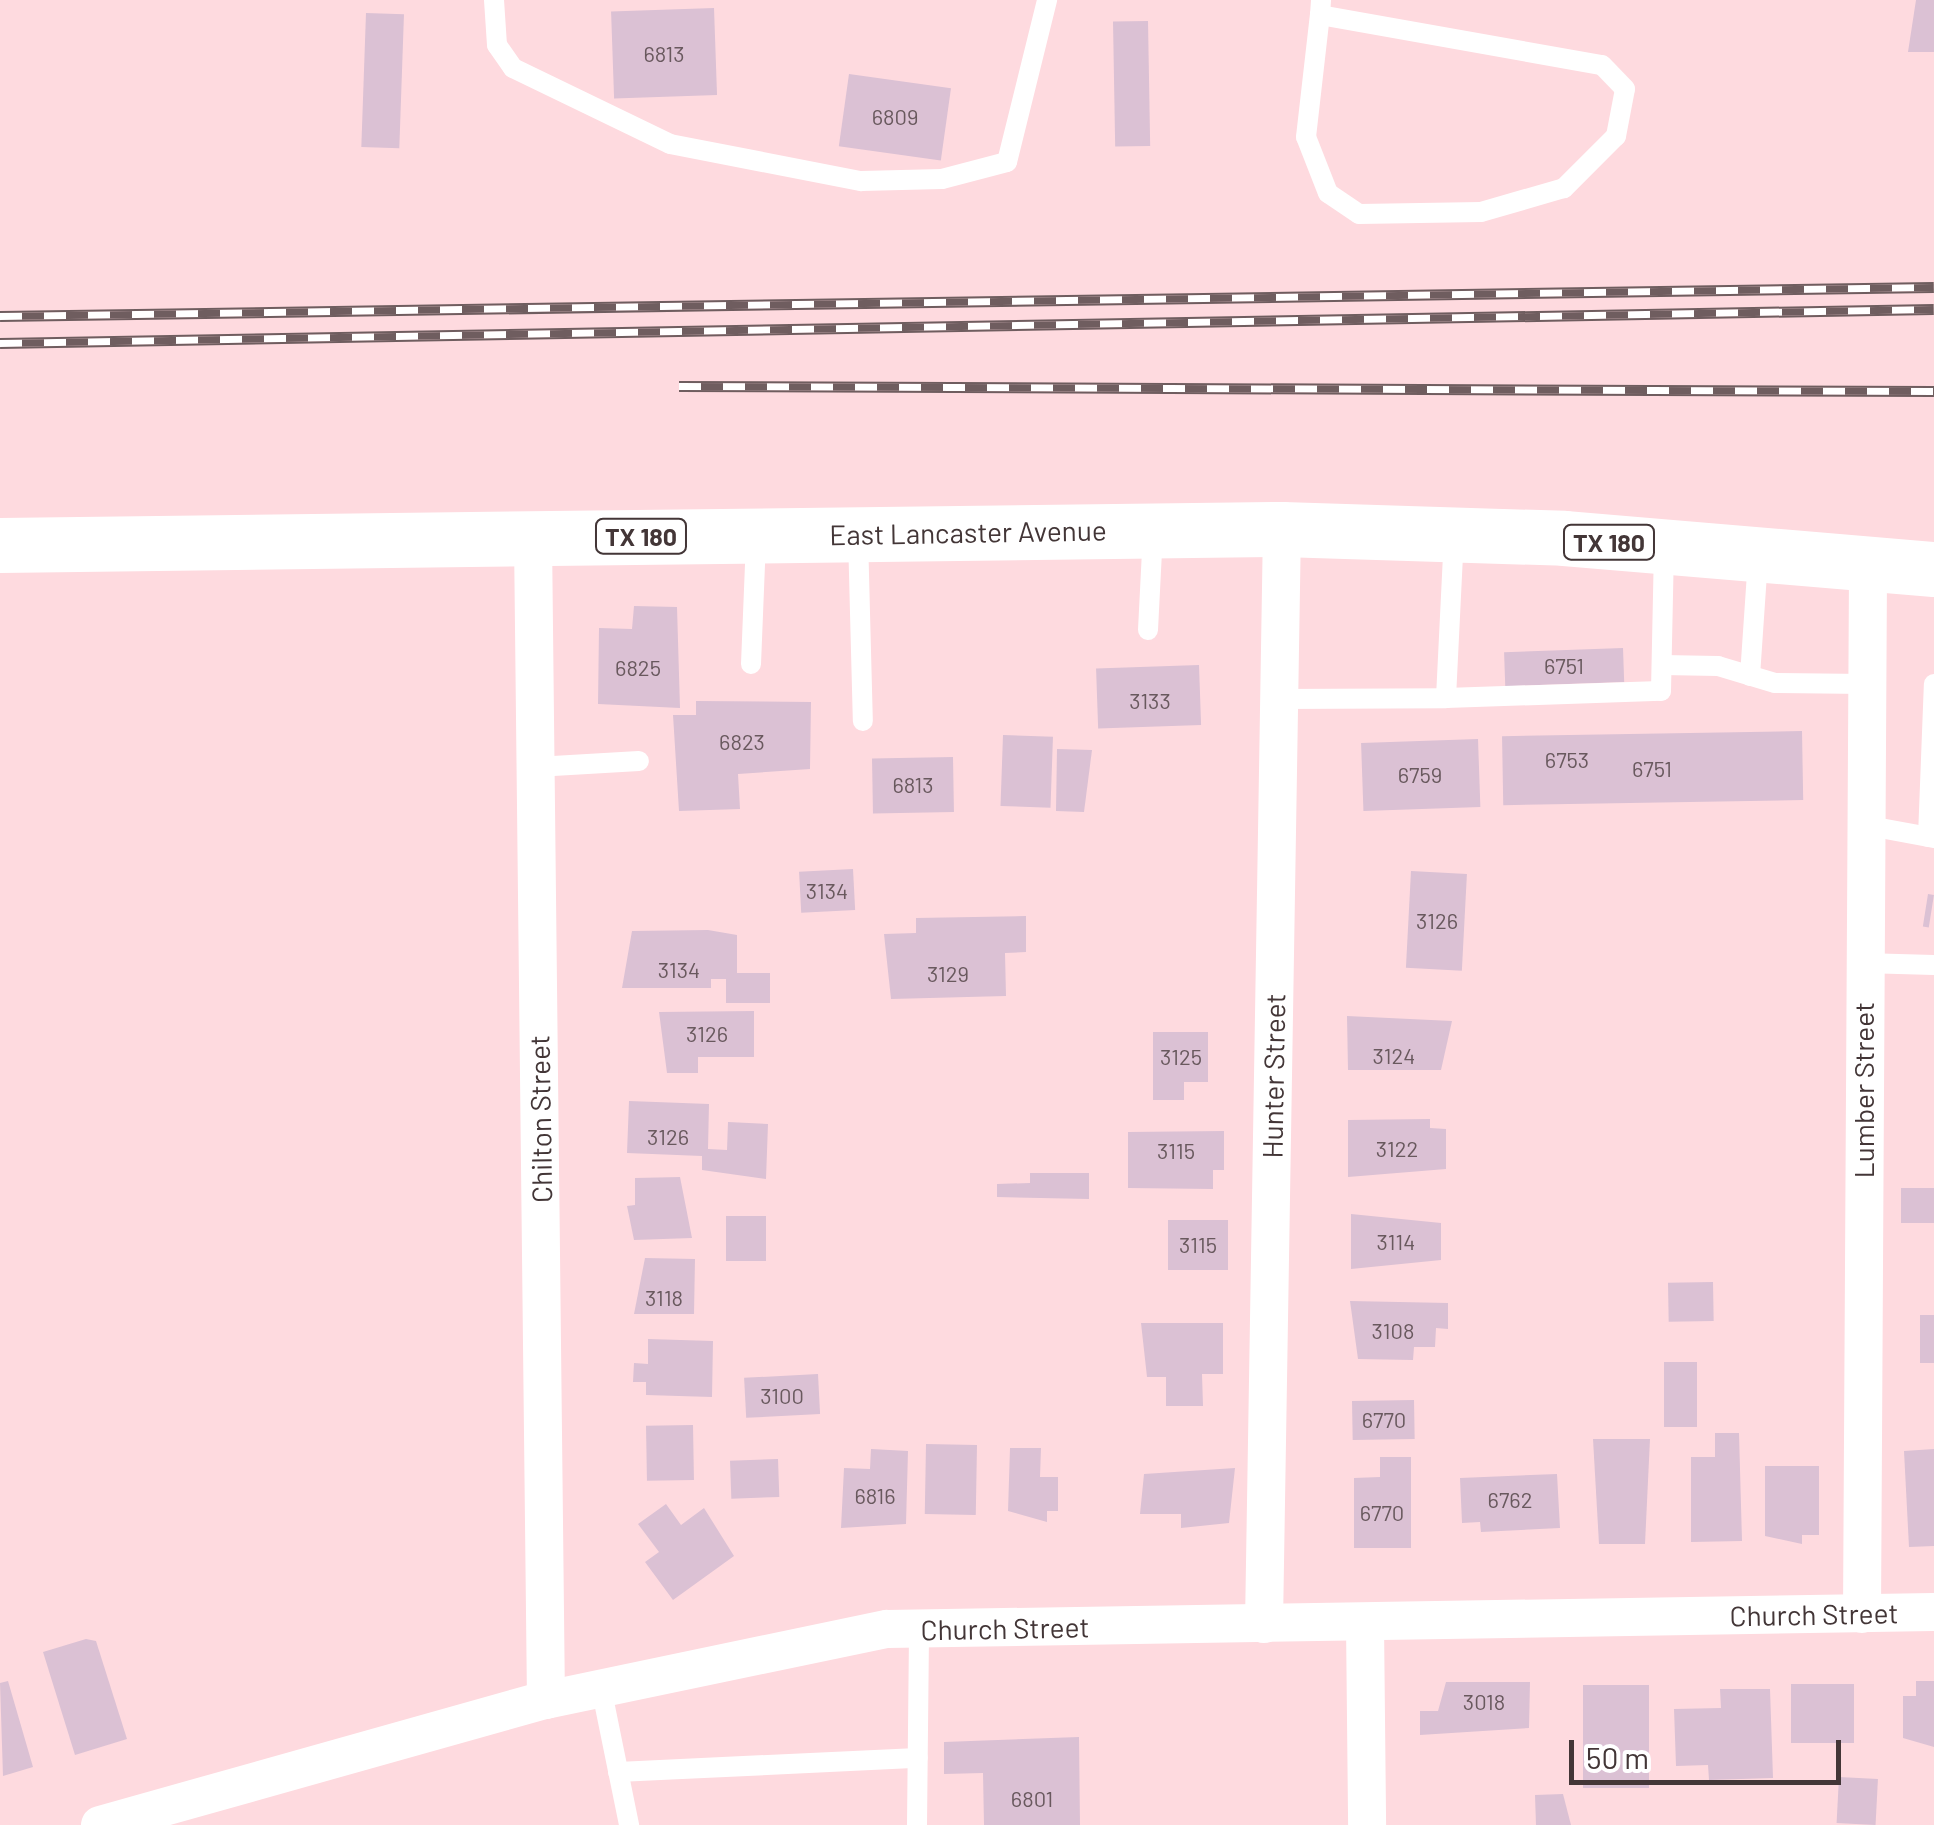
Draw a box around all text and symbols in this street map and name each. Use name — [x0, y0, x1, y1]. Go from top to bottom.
house number: 6813 — [643, 41, 685, 67]
house number: 6809 — [872, 104, 918, 130]
street label: East Lancaster Avenue — [829, 513, 1107, 551]
road number: TX 180 — [594, 516, 688, 556]
road number: TX 180 — [1562, 522, 1656, 562]
house number: 6751 — [1544, 653, 1584, 679]
house number: 6825 — [615, 655, 661, 681]
house number: 3133 — [1129, 688, 1171, 714]
house number: 6823 — [719, 729, 765, 755]
house number: 6753 — [1545, 747, 1589, 773]
house number: 6751 — [1632, 756, 1672, 782]
house number: 6759 — [1398, 762, 1442, 788]
house number: 6813 — [892, 772, 934, 798]
house number: 3134 — [806, 878, 848, 904]
house number: 3126 — [1416, 908, 1458, 934]
house number: 3134 — [658, 957, 700, 983]
house number: 3129 — [927, 961, 969, 987]
street label: Hunter Street — [1255, 993, 1291, 1159]
street label: Lumber Street — [1846, 1002, 1880, 1178]
house number: 3126 — [686, 1021, 728, 1047]
street label: Chilton Street — [522, 1035, 558, 1203]
house number: 3124 — [1373, 1043, 1415, 1069]
house number: 3125 — [1160, 1044, 1202, 1070]
house number: 3126 — [647, 1124, 689, 1150]
house number: 3122 — [1376, 1136, 1418, 1162]
house number: 3115 — [1157, 1138, 1195, 1164]
house number: 3114 — [1377, 1229, 1415, 1255]
house number: 3115 — [1179, 1232, 1217, 1258]
house number: 3118 — [645, 1285, 683, 1311]
house number: 3108 — [1372, 1318, 1414, 1344]
house number: 3100 — [760, 1383, 804, 1409]
house number: 6770 — [1362, 1407, 1406, 1433]
house number: 6816 — [854, 1483, 896, 1509]
house number: 6762 — [1488, 1487, 1532, 1513]
house number: 6770 — [1360, 1500, 1404, 1526]
street label: Church Street — [1729, 1596, 1899, 1632]
street label: Church Street — [920, 1610, 1090, 1646]
house number: 3018 — [1463, 1689, 1505, 1715]
scale bar — [1574, 1720, 1846, 1782]
text: 50 m — [1586, 1739, 1649, 1775]
house number: 6801 — [1011, 1786, 1053, 1812]

